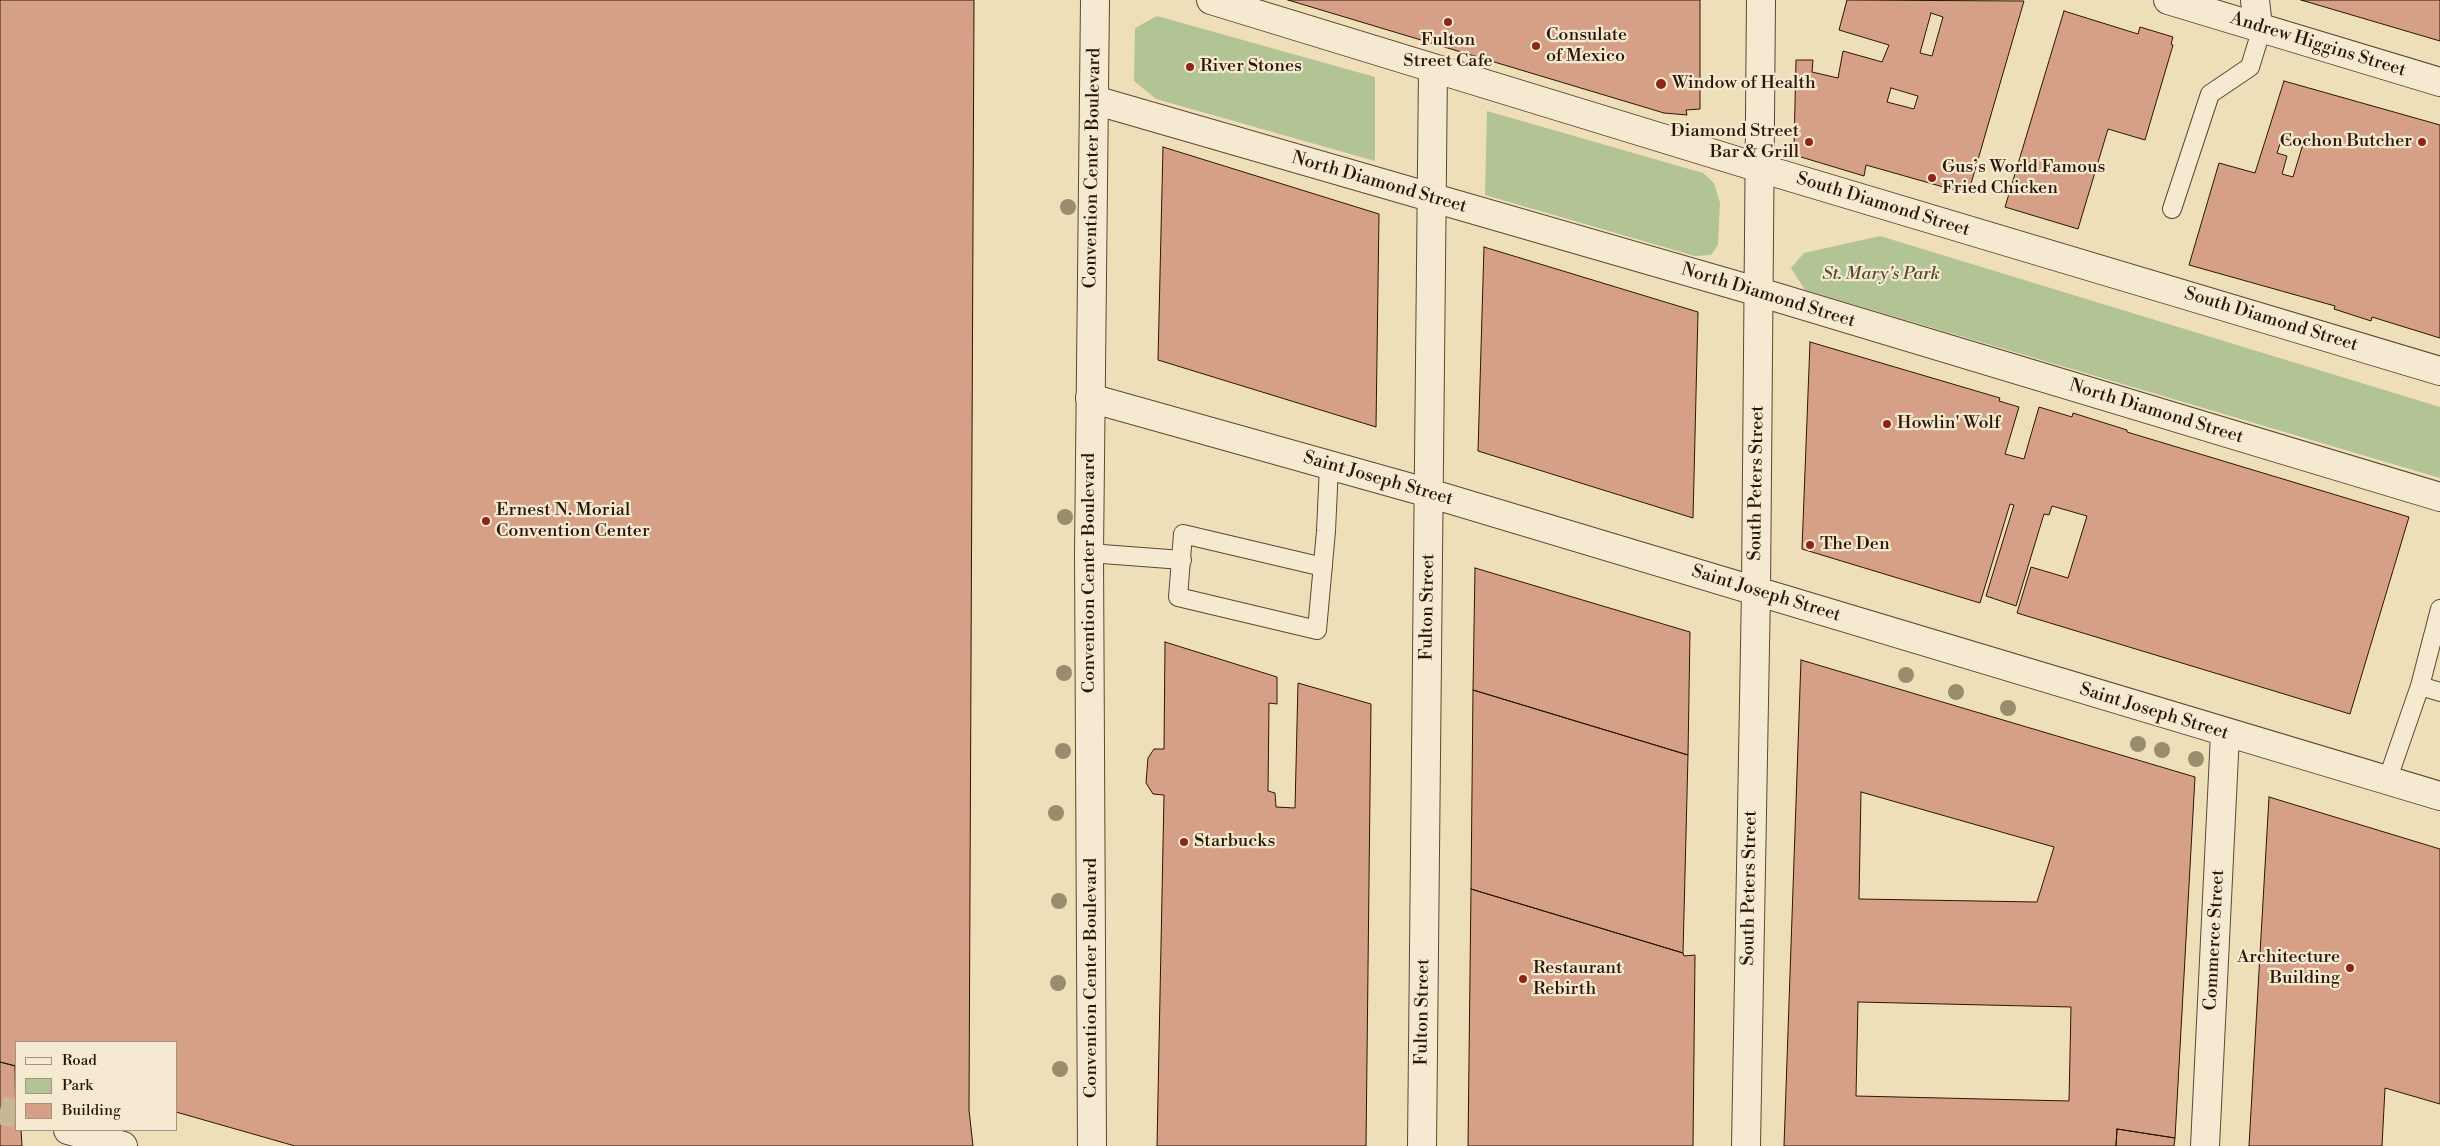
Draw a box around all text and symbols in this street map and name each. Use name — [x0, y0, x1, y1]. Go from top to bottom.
street label: Andrew Higgins Street — [2228, 8, 2408, 82]
marker: Fulton Street Cafe — [1442, 16, 1454, 28]
place label: Consulate of Mexico — [1546, 25, 1627, 68]
place label: Fulton Street Cafe — [1403, 30, 1493, 72]
marker: Consulate of Mexico — [1530, 40, 1542, 52]
street label: Convention Center Boulevard — [1080, 48, 1106, 288]
place label: River Stones — [1200, 56, 1302, 78]
marker: River Stones — [1184, 61, 1196, 73]
place label: Window of Health — [1672, 73, 1816, 95]
marker: Window of Health — [1654, 77, 1668, 91]
place label: Diamond Street Bar & Grill — [1671, 121, 1799, 163]
place label: Cochon Butcher — [2280, 131, 2412, 153]
marker: Diamond Street Bar & Grill — [1803, 136, 1815, 148]
marker: Cochon Butcher — [2416, 136, 2428, 148]
street label: North Diamond Street — [1289, 148, 1469, 218]
place label: Gus’s World Famous Fried Chicken — [1942, 157, 2105, 200]
street label: South Diamond Street — [1794, 168, 1972, 242]
marker: Gus’s World Famous Fried Chicken — [1926, 172, 1938, 184]
street label: North Diamond Street — [1678, 259, 1858, 333]
park label: St. Mary's Park — [1822, 264, 1940, 286]
street label: South Diamond Street — [2182, 283, 2360, 357]
street label: North Diamond Street — [2066, 375, 2246, 449]
street label: South Peters Street — [1745, 405, 1769, 561]
place label: Howlin' Wolf — [1897, 413, 2000, 435]
marker: Howlin' Wolf — [1881, 418, 1893, 430]
street label: Saint Joseph Street — [1301, 447, 1455, 511]
street label: Convention Center Boulevard — [1079, 453, 1101, 693]
place label: Ernest N. Morial Convention Center — [496, 500, 650, 542]
marker: Ernest N. Morial Convention Center — [480, 515, 492, 527]
place label: The Den — [1820, 534, 1890, 556]
marker: The Den — [1804, 539, 1816, 551]
street label: Fulton Street — [1416, 553, 1440, 661]
street label: Saint Joseph Street — [1689, 561, 1843, 627]
street label: Saint Joseph Street — [2077, 679, 2231, 745]
street label: South Peters Street — [1738, 810, 1762, 966]
place label: Starbucks — [1194, 831, 1275, 853]
marker: Starbucks — [1178, 836, 1190, 848]
street label: Convention Center Boulevard — [1081, 858, 1103, 1098]
street label: Commerce Street — [2201, 869, 2229, 1011]
place label: Architecture Building — [2237, 947, 2340, 990]
street label: Fulton Street — [1411, 958, 1435, 1066]
place label: Restaurant Rebirth — [1533, 958, 1622, 1001]
marker: Architecture Building — [2344, 962, 2356, 974]
marker: Restaurant Rebirth — [1517, 973, 1529, 985]
legend — [15, 1041, 178, 1131]
text: Road — [62, 1051, 97, 1070]
text: Park — [62, 1076, 93, 1095]
text: Building — [62, 1101, 121, 1120]

